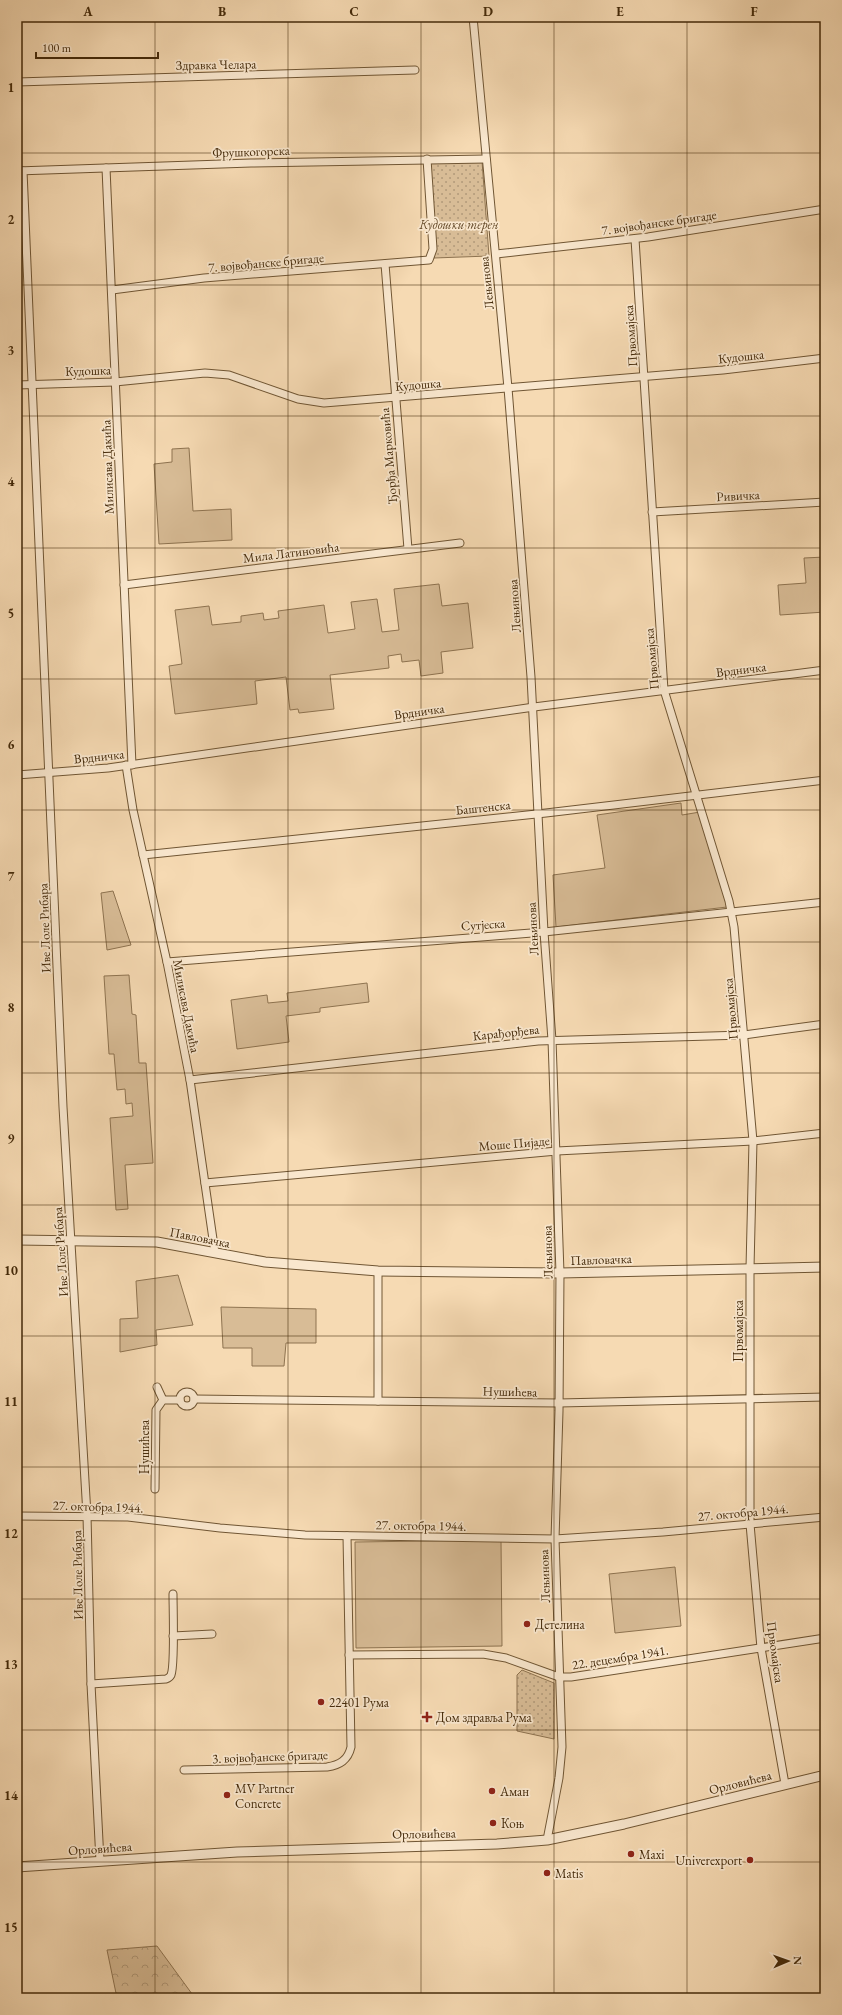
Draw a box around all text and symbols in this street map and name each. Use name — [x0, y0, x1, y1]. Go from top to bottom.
text: A — [82, 3, 93, 20]
text: B — [218, 3, 226, 20]
text: C — [349, 3, 359, 20]
text: D — [483, 3, 493, 20]
text: E — [616, 3, 624, 20]
text: F — [750, 3, 758, 20]
scale bar — [36, 34, 158, 60]
text: 100 m — [42, 40, 72, 56]
street label: Здравка Челара — [176, 55, 257, 74]
text: 1 — [8, 79, 15, 96]
street label: Фрушкогорска — [212, 142, 291, 161]
street label: 7. војвођанске бригаде — [600, 206, 718, 239]
text: 2 — [8, 211, 15, 228]
park label: Кудошки терен — [418, 216, 499, 233]
street label: 7. војвођанске бригаде — [208, 249, 325, 276]
street label: Лењинова — [475, 255, 498, 310]
street label: Првомајска — [620, 304, 641, 367]
text: 3 — [8, 342, 15, 359]
street label: Кудошка — [717, 346, 766, 367]
street label: Кудошка — [65, 361, 112, 380]
street label: Кудошка — [394, 374, 443, 395]
street label: Ђорђа Марковића — [376, 406, 401, 505]
street label: Милисава Дакића — [97, 419, 118, 515]
text: 4 — [8, 473, 15, 490]
street label: Ривичка — [716, 486, 761, 505]
street label: Мила Латиновића — [242, 538, 341, 567]
street label: Лењинова — [504, 578, 525, 633]
text: 5 — [8, 605, 14, 622]
street label: Првомајска — [640, 627, 663, 690]
street label: Врдничка — [715, 658, 768, 681]
street label: Врдничка — [393, 699, 446, 723]
text: 6 — [8, 736, 15, 753]
street label: Врдничка — [73, 745, 126, 768]
street label: Баштенска — [455, 796, 512, 819]
text: 7 — [8, 868, 15, 885]
street label: Иве Лоле Рибара — [34, 882, 55, 973]
street label: Лењинова — [523, 901, 542, 956]
street label: Сутјеска — [460, 914, 507, 935]
street label: Милисава Дакића — [169, 958, 204, 1055]
street label: Првомајска — [719, 977, 742, 1040]
text: 8 — [8, 999, 15, 1016]
street label: Карађорђева — [472, 1020, 541, 1044]
text: 9 — [8, 1130, 15, 1147]
street label: Моше Пијаде — [478, 1132, 550, 1155]
street label: Иве Лоле Рибара — [49, 1206, 72, 1297]
street label: Павловачка — [168, 1223, 232, 1252]
street label: Лењинова — [539, 1224, 556, 1279]
street label: Павловачка — [570, 1250, 633, 1269]
text: 10 — [4, 1262, 18, 1279]
street label: Првомајска — [730, 1299, 747, 1362]
street label: Нушићева — [483, 1383, 538, 1400]
text: 11 — [4, 1393, 18, 1410]
street label: Нушићева — [136, 1419, 153, 1474]
street label: 27. октобра 1944. — [52, 1496, 144, 1517]
street label: 27. октобра 1944. — [697, 1500, 789, 1525]
street label: 27. октобра 1944. — [375, 1516, 467, 1535]
text: 12 — [4, 1525, 18, 1542]
street label: Иве Лоле Рибара — [68, 1529, 87, 1620]
street label: Лењинова — [535, 1548, 554, 1603]
place label: Детелина — [535, 1616, 586, 1633]
marker: Детелина — [522, 1619, 532, 1629]
street label: Првомајска — [763, 1620, 788, 1685]
street label: 22. децембра 1941. — [571, 1641, 669, 1674]
text: 13 — [4, 1656, 18, 1673]
place label: 22401 Рума — [329, 1694, 390, 1711]
marker: 22401 Рума — [316, 1697, 326, 1707]
place label: Дом здравља Рума — [436, 1709, 533, 1726]
marker: Дом здравља Рума — [421, 1711, 433, 1723]
street label: 3. војвођанске бригаде — [212, 1746, 328, 1767]
street label: Орловићева — [707, 1766, 774, 1798]
place label: MV Partner Concrete — [235, 1780, 295, 1812]
place label: Аман — [499, 1783, 529, 1800]
marker: Аман — [487, 1786, 497, 1796]
text: 14 — [4, 1787, 18, 1804]
marker: MV Partner Concrete — [222, 1790, 232, 1800]
place label: Коњ — [501, 1815, 524, 1832]
marker: Коњ — [488, 1818, 498, 1828]
street label: Орловићева — [392, 1824, 457, 1843]
street label: Орловићева — [68, 1838, 133, 1859]
place label: Maxi — [639, 1846, 664, 1863]
marker: Maxi — [626, 1849, 636, 1859]
place label: Univerexport — [676, 1852, 742, 1869]
marker: Univerexport — [745, 1855, 755, 1865]
place label: Matis — [555, 1865, 583, 1882]
marker: Matis — [542, 1868, 552, 1878]
text: 15 — [4, 1919, 18, 1936]
north arrow — [768, 1941, 808, 1981]
text: N — [791, 1956, 805, 1965]

